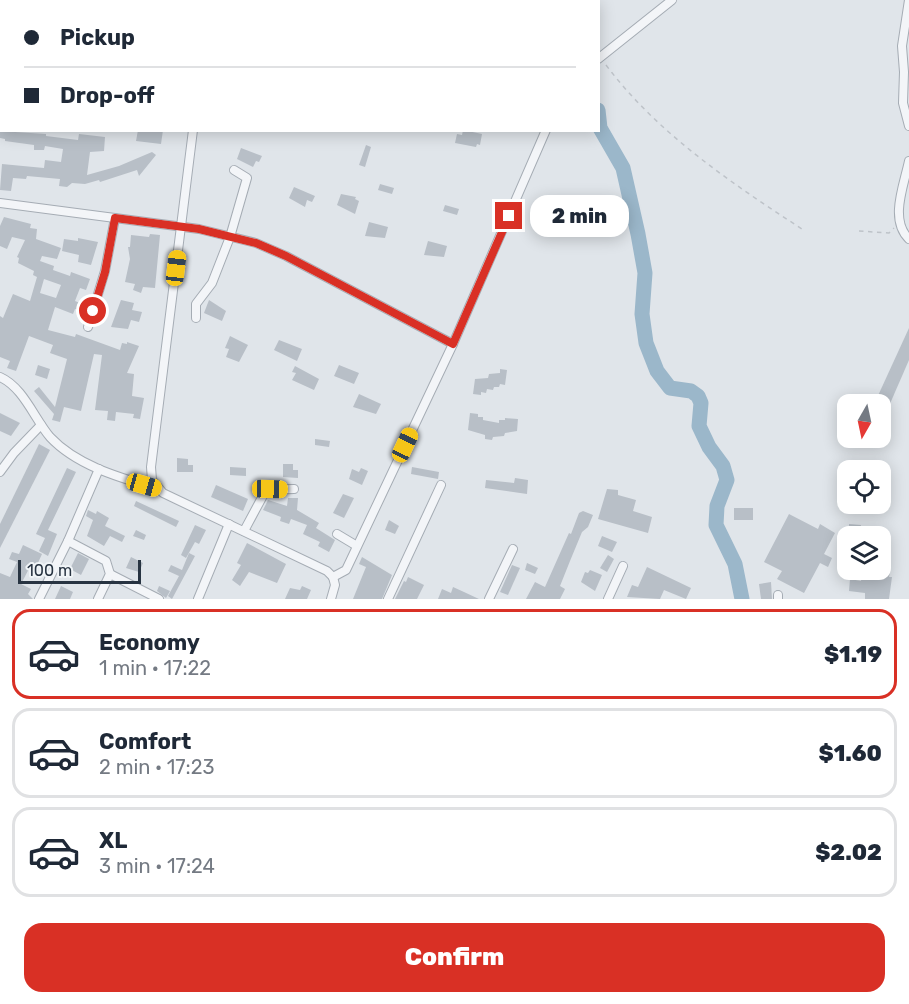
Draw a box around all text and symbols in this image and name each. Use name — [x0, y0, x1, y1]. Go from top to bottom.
text: Pickup — [60, 24, 135, 51]
text: Drop-off — [60, 82, 155, 109]
callout: 2 min — [530, 195, 629, 237]
route end — [495, 202, 522, 229]
text: 2 min — [552, 204, 607, 228]
car — [165, 249, 187, 287]
route start — [79, 297, 106, 324]
north arrow — [837, 394, 891, 448]
map controls — [837, 394, 891, 580]
car — [389, 425, 421, 465]
button: locate — [837, 460, 891, 514]
car — [124, 471, 164, 499]
car — [252, 480, 288, 498]
button: layers — [837, 526, 891, 580]
scale bar — [18, 557, 141, 584]
text: 100 m — [27, 561, 72, 580]
icon: car — [27, 627, 81, 681]
text: Economy — [99, 629, 200, 656]
text: $1.19 — [824, 641, 882, 668]
text: 1 min · 17:22 — [99, 656, 211, 680]
icon: car — [27, 726, 81, 780]
text: Comfort — [99, 728, 191, 755]
text: $1.60 — [819, 740, 882, 767]
text: 2 min · 17:23 — [99, 755, 214, 779]
icon: car — [27, 825, 81, 879]
text: XL — [99, 827, 127, 854]
text: $2.02 — [815, 839, 882, 866]
text: 3 min · 17:24 — [99, 854, 215, 878]
button: Confirm — [24, 923, 885, 992]

